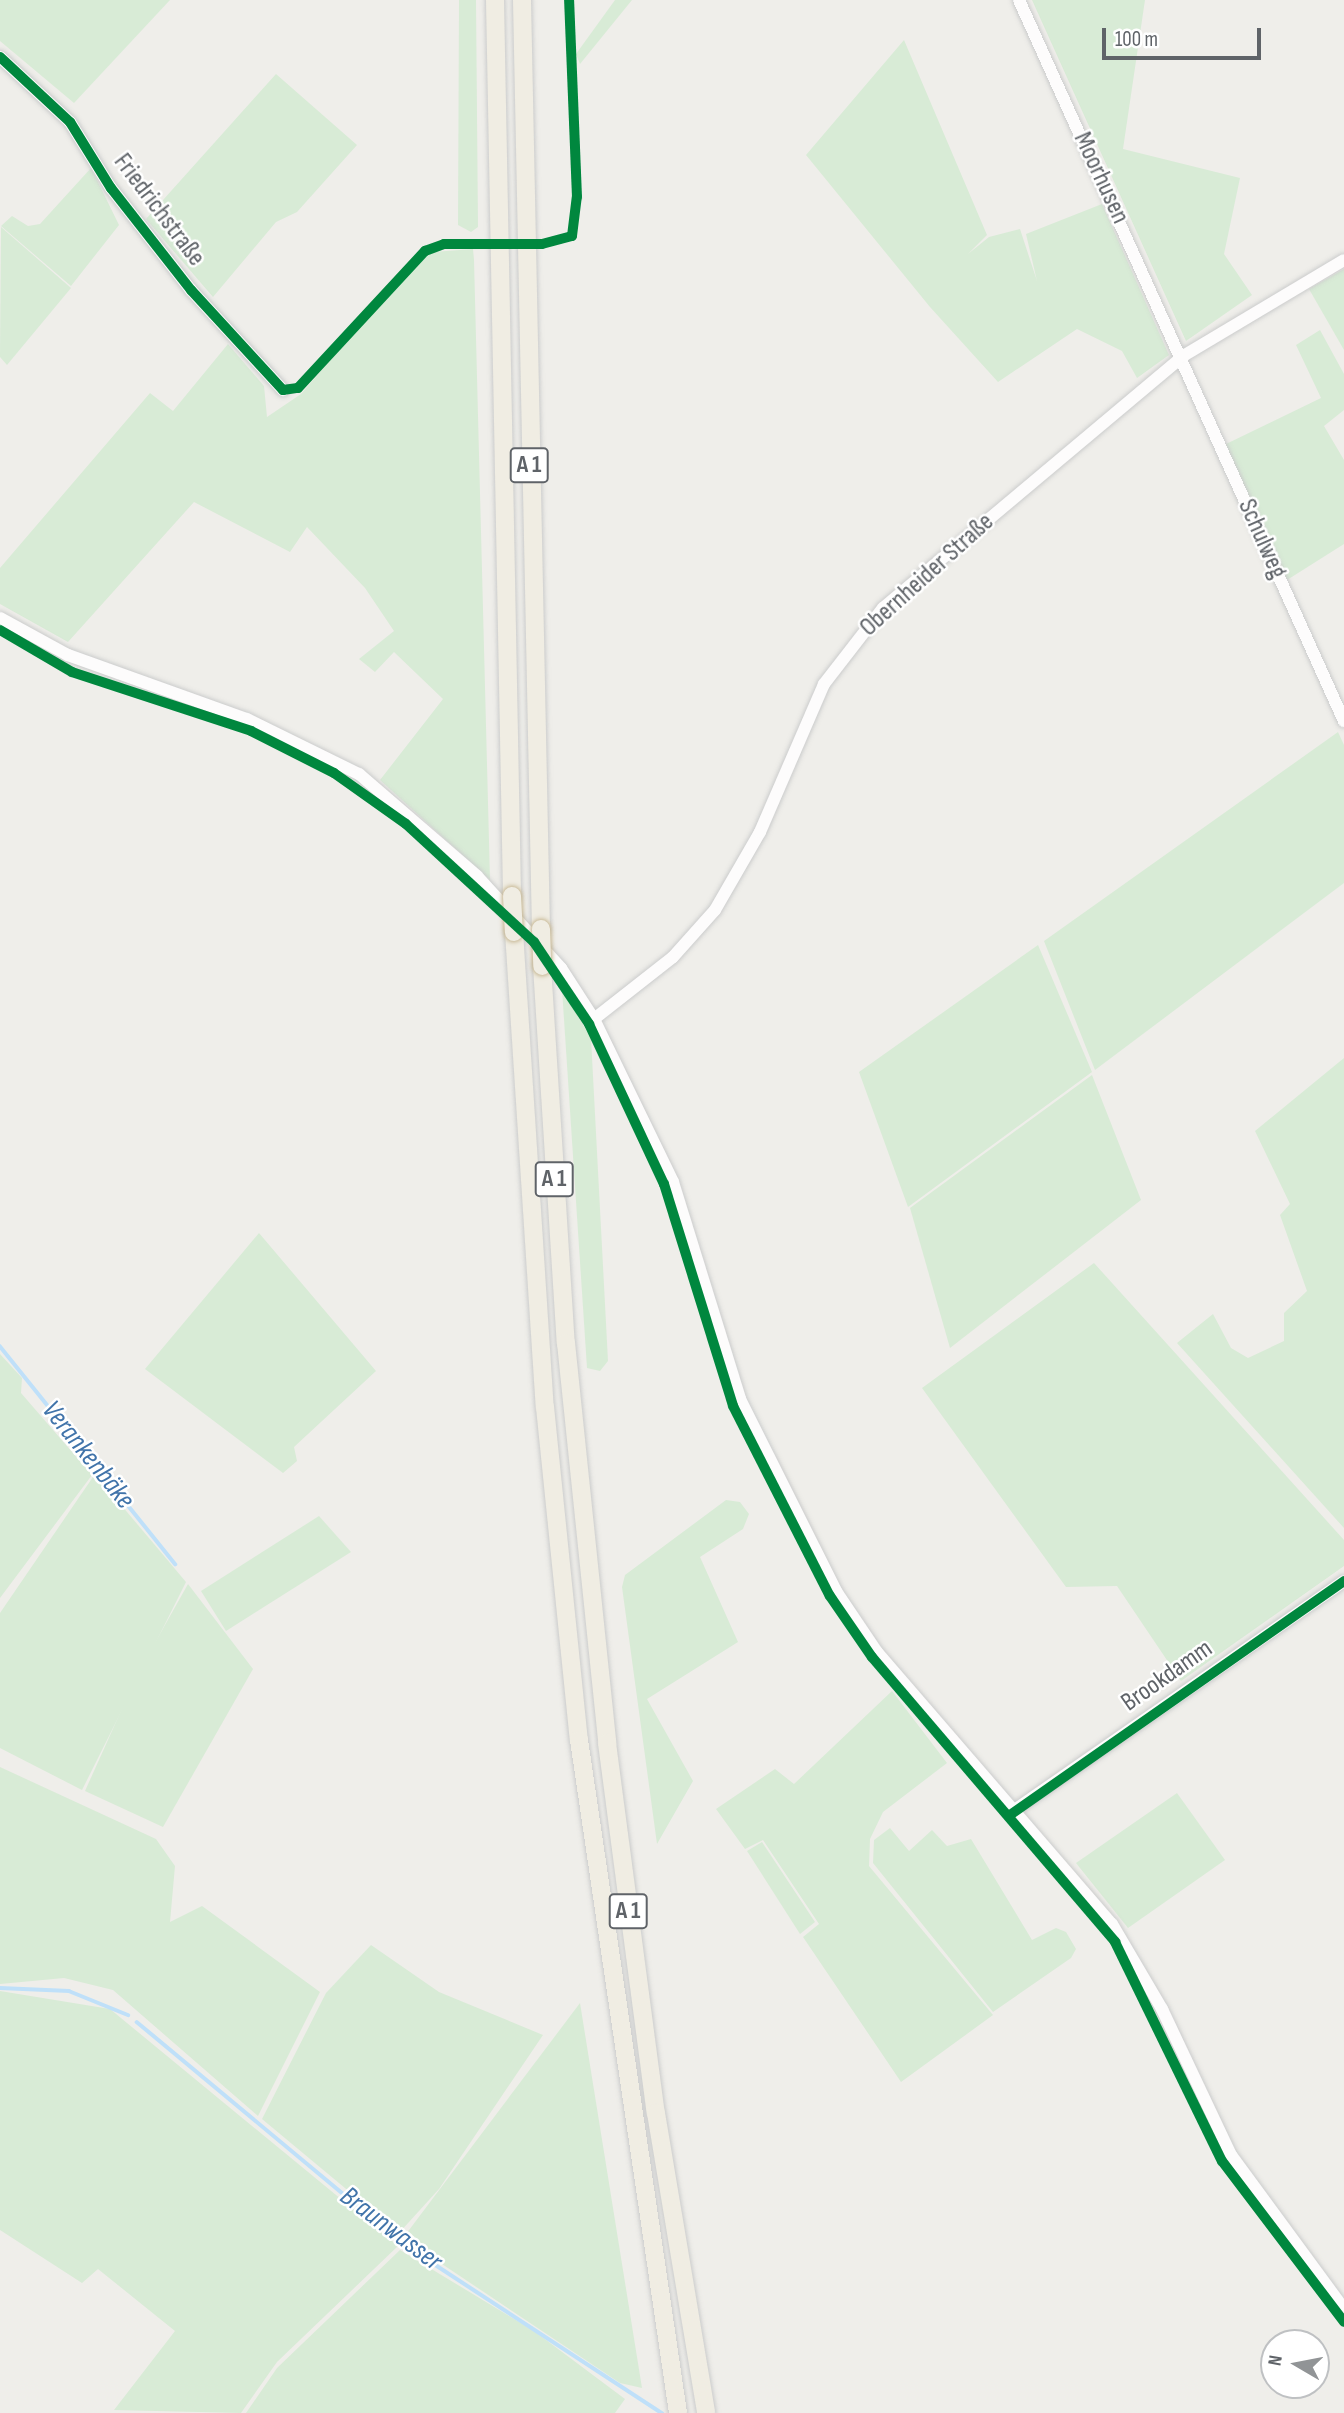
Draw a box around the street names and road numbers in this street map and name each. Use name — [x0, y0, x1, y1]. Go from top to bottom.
street label: Moorhusen — [1066, 127, 1136, 229]
street label: Friedrichstraße — [107, 148, 211, 272]
road number: A 1 — [508, 444, 550, 486]
street label: Schulweg — [1231, 494, 1293, 584]
street label: Obernheider Straße — [854, 507, 1000, 643]
road number: A 1 — [533, 1158, 575, 1199]
street label: Brookdamm — [1115, 1633, 1219, 1719]
road number: A 1 — [607, 1890, 649, 1932]

